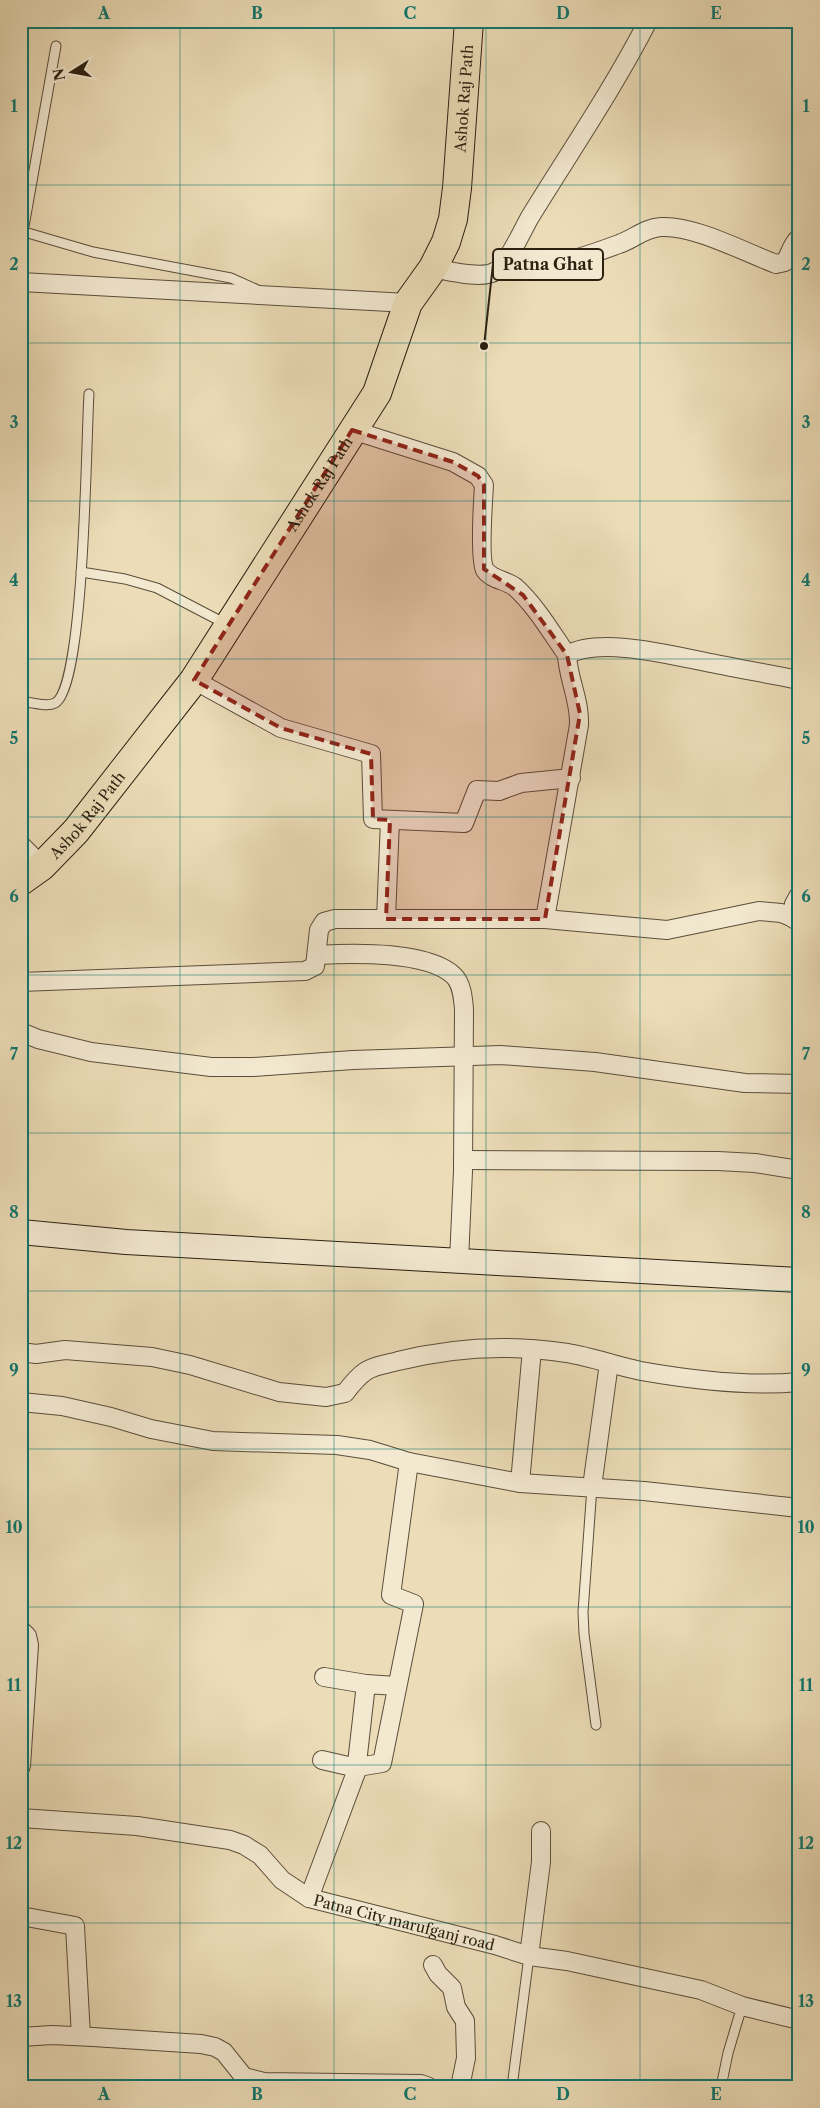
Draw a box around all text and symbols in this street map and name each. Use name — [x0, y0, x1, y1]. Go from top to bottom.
text: A — [97, 3, 111, 23]
text: B — [251, 3, 263, 23]
text: C — [404, 3, 416, 23]
text: D — [556, 3, 570, 23]
text: E — [710, 3, 722, 23]
street label: Ashok Raj Path — [450, 43, 477, 154]
north arrow — [48, 48, 98, 98]
text: N — [49, 67, 69, 82]
text: 1 — [10, 96, 18, 116]
text: 1 — [802, 96, 810, 116]
callout: Patna Ghat — [493, 249, 603, 280]
text: 2 — [9, 254, 19, 274]
text: Patna Ghat — [503, 254, 594, 274]
text: 2 — [801, 254, 811, 274]
text: 3 — [9, 412, 19, 432]
text: 3 — [801, 412, 811, 432]
street label: Ashok Raj Path — [282, 433, 357, 535]
text: 4 — [9, 570, 19, 590]
text: 4 — [801, 570, 811, 590]
text: 5 — [10, 728, 19, 748]
text: 5 — [802, 728, 811, 748]
street label: Ashok Raj Path — [44, 767, 129, 863]
text: 6 — [9, 886, 19, 906]
text: 6 — [801, 886, 811, 906]
text: 7 — [10, 1044, 19, 1064]
text: 7 — [802, 1044, 811, 1064]
text: 8 — [9, 1202, 19, 1222]
text: 8 — [801, 1202, 811, 1222]
text: 9 — [9, 1360, 19, 1380]
text: 9 — [801, 1360, 811, 1380]
text: 10 — [5, 1517, 23, 1537]
text: 10 — [797, 1517, 815, 1537]
text: 11 — [7, 1675, 22, 1695]
text: 11 — [799, 1675, 814, 1695]
text: 12 — [6, 1833, 22, 1853]
text: 12 — [798, 1833, 814, 1853]
street label: Patna City marufganj road — [312, 1890, 497, 1954]
text: 13 — [6, 1991, 22, 2011]
text: 13 — [798, 1991, 814, 2011]
text: A — [97, 2084, 111, 2104]
text: B — [251, 2084, 263, 2104]
text: C — [404, 2084, 416, 2104]
text: D — [556, 2084, 570, 2104]
text: E — [710, 2084, 722, 2104]

